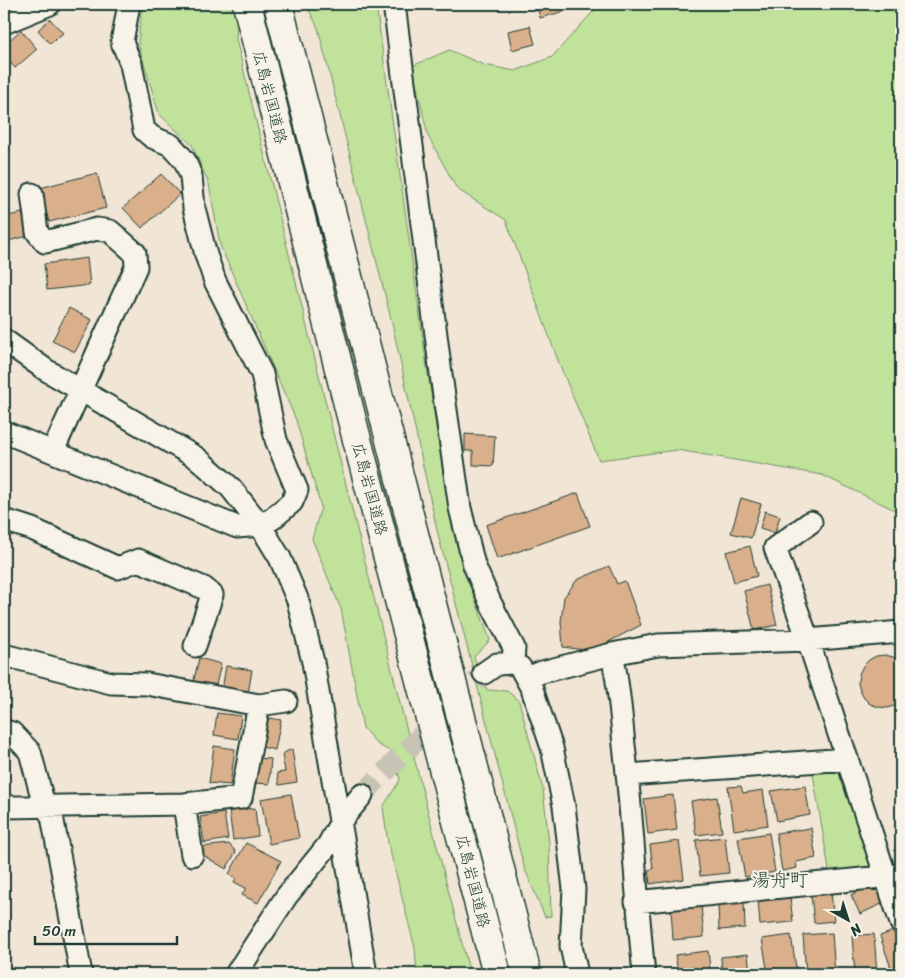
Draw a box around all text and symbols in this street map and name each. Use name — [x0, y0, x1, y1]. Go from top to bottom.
street label: 広島岩国道路 — [244, 47, 296, 147]
street label: 広島岩国道路 — [344, 439, 396, 539]
street label: 広島岩国道路 — [447, 831, 499, 931]
district label: 湯舟町 — [751, 863, 809, 896]
north arrow — [822, 896, 872, 946]
scale bar — [35, 913, 178, 945]
text: N — [844, 916, 868, 943]
text: 50 m — [42, 918, 77, 944]

